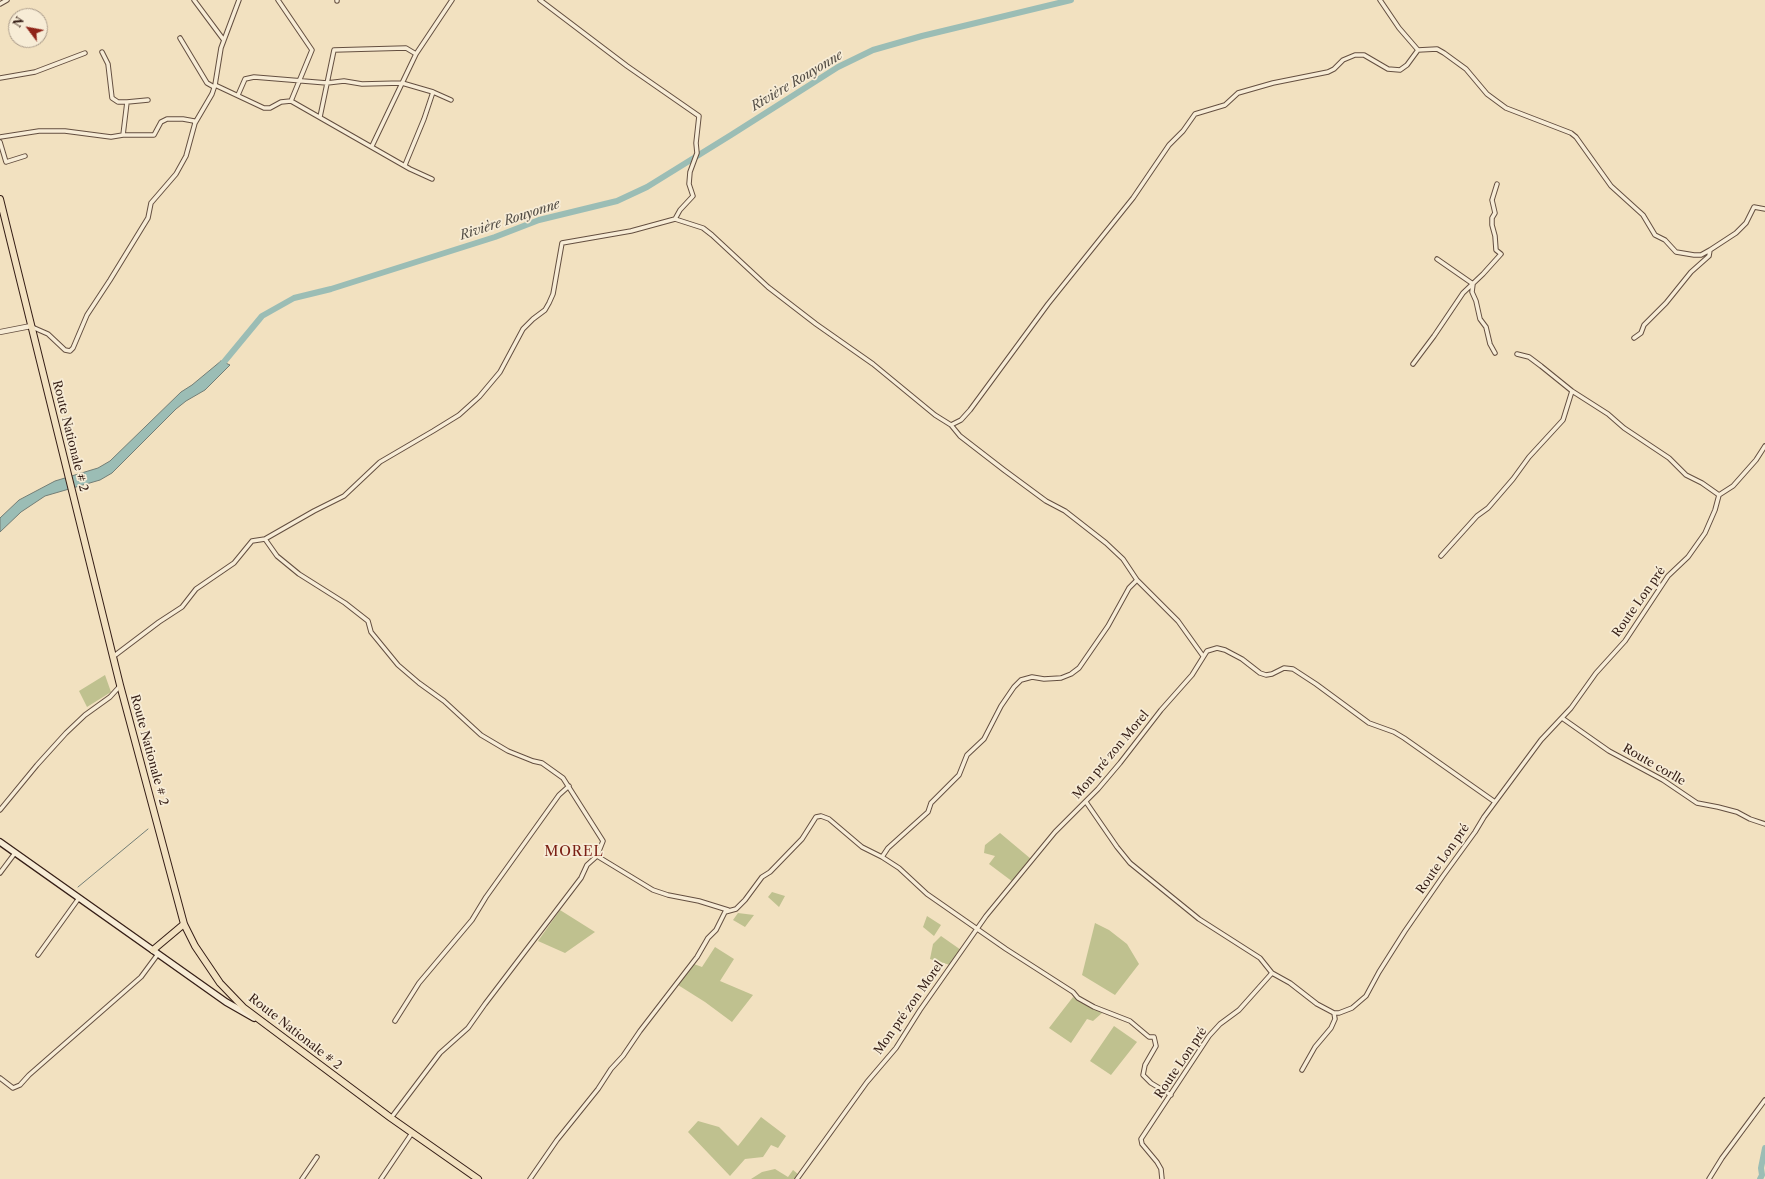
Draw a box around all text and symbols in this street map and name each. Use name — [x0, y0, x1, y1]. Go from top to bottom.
north arrow — [8, 8, 48, 48]
text: N — [10, 14, 27, 30]
water label: Rivière Rouyonne — [748, 47, 846, 115]
water label: Rivière Rouyonne — [458, 196, 562, 244]
street label: Route Nationale # 2 — [49, 379, 91, 493]
street label: Route Lon pré — [1609, 564, 1669, 640]
street label: Route Nationale # 2 — [127, 693, 171, 807]
street label: Mon pré zon Morel — [1070, 708, 1152, 802]
street label: Route corlle — [1620, 741, 1688, 789]
street label: Route Lon pré — [1413, 821, 1473, 897]
district label: MOREL — [544, 844, 604, 860]
street label: Mon pré zon Morel — [871, 959, 947, 1057]
street label: Route Nationale # 2 — [246, 991, 344, 1073]
street label: Route Lon pré — [1152, 1025, 1210, 1101]

